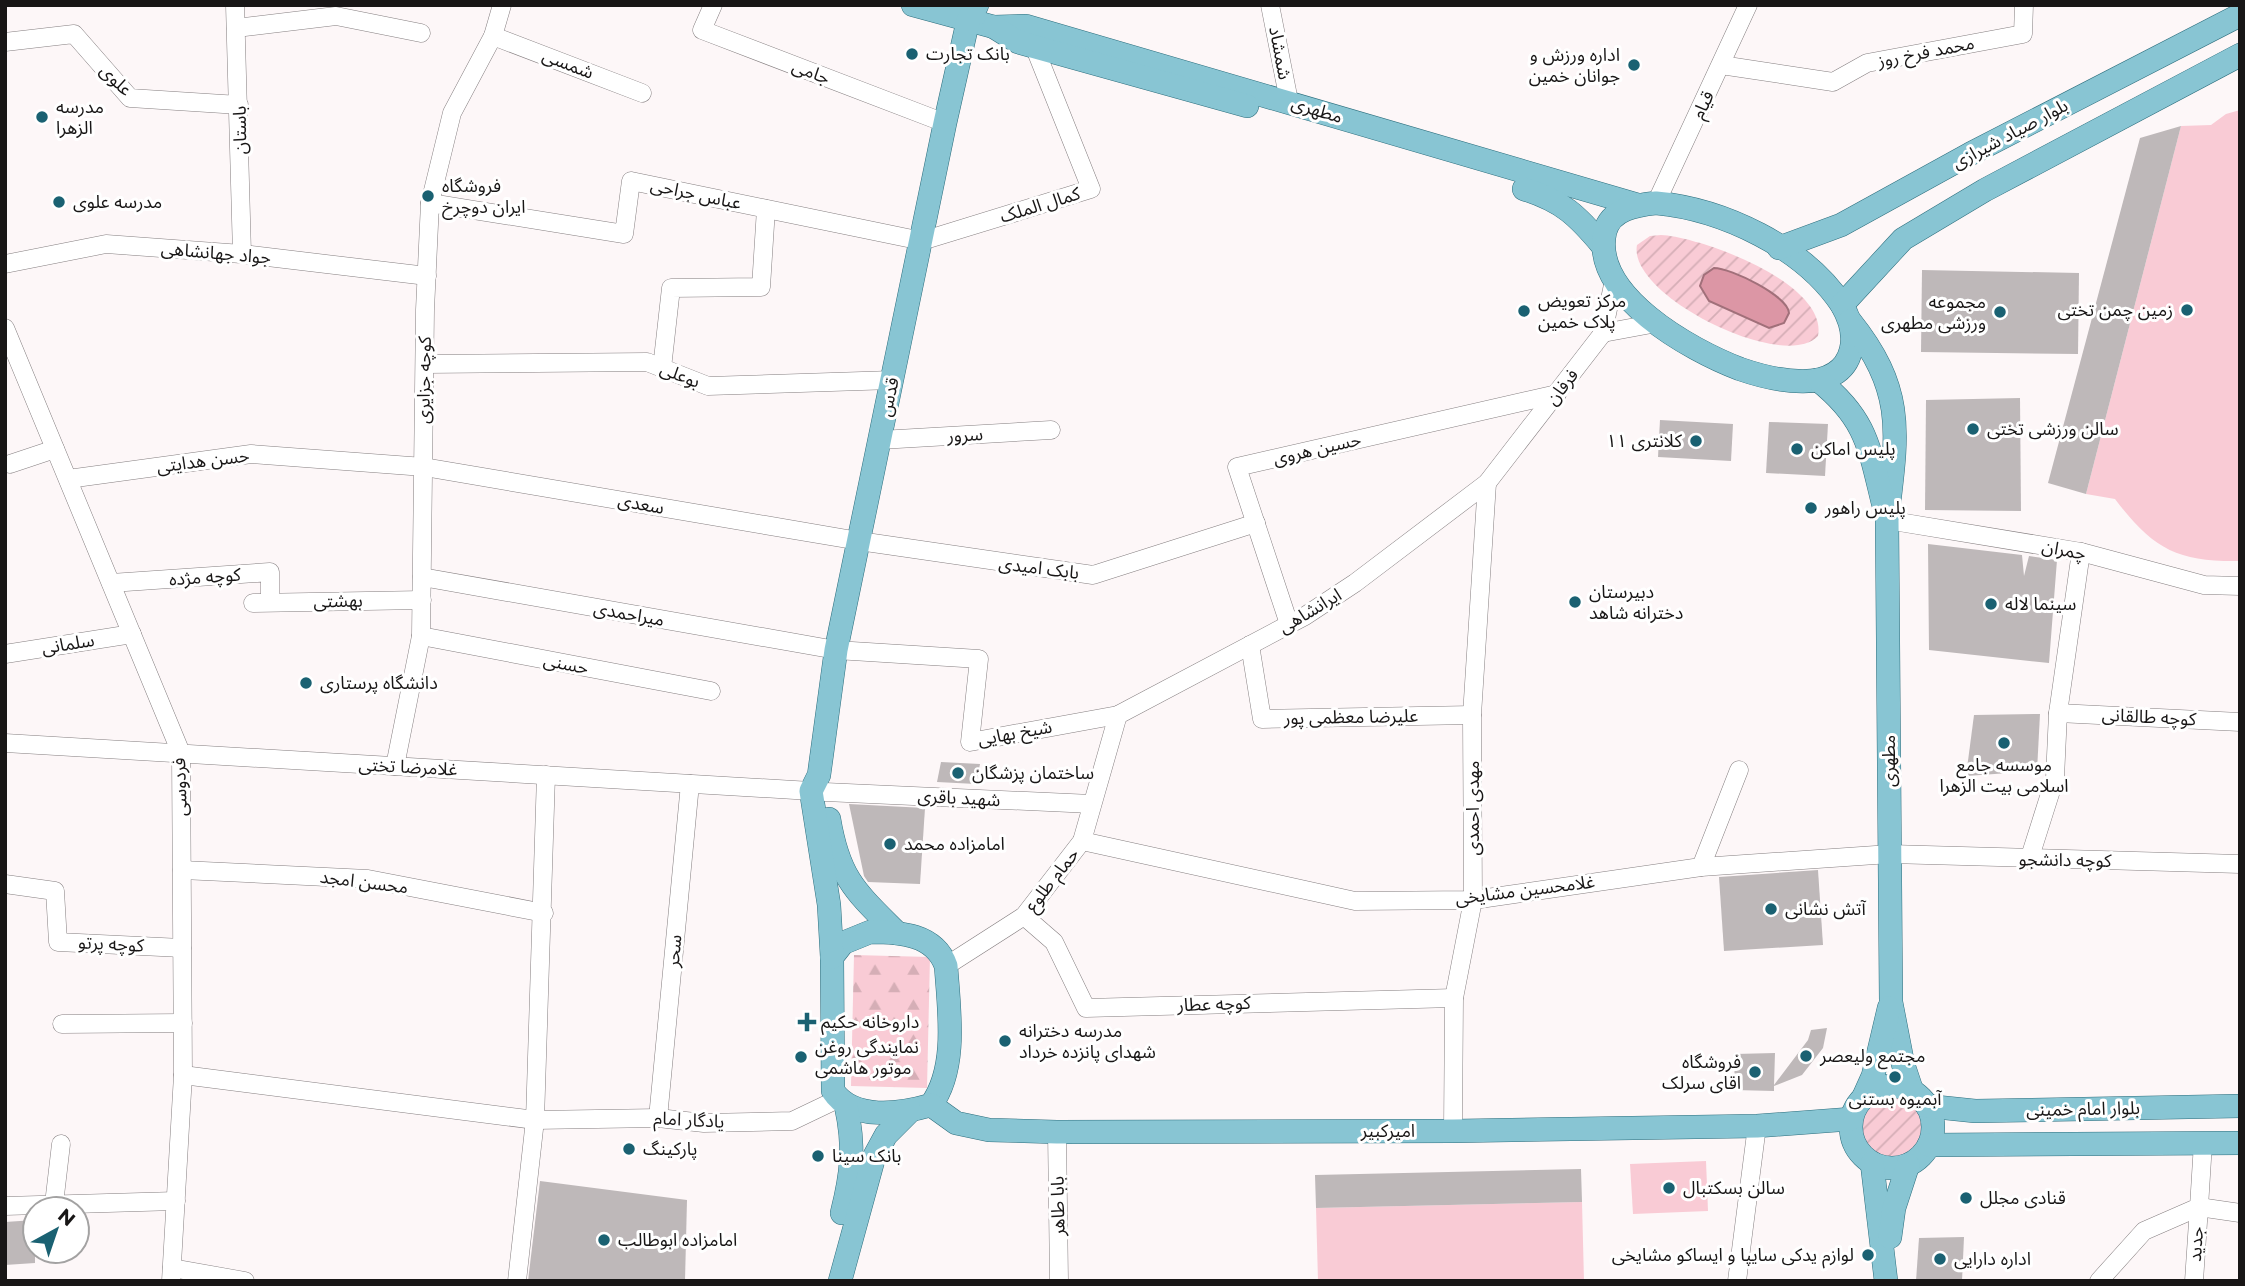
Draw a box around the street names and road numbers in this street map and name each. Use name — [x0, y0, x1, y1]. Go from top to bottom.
street label: شمشاد — [1264, 25, 1296, 81]
street label: محمد فرخ روز — [1875, 32, 1977, 74]
street label: شمسی — [539, 44, 597, 84]
street label: جامی — [789, 55, 833, 89]
street label: علوی — [95, 59, 137, 101]
street label: قیام — [1687, 87, 1722, 124]
street label: مطهری — [1289, 92, 1345, 128]
street label: بلوار صیاد شیرازی — [1948, 94, 2072, 174]
street label: باستان — [229, 106, 251, 154]
street label: عباس جراحی — [649, 174, 743, 214]
street label: کمال الملک — [997, 182, 1083, 228]
street label: جواد جهانشاهی — [160, 237, 272, 269]
street label: کوچه جزایری — [412, 335, 436, 424]
street label: بوعلی — [657, 357, 703, 393]
street label: فرفان — [1541, 364, 1583, 410]
street label: قدس — [874, 375, 904, 419]
street label: سرور — [945, 423, 984, 447]
street label: حسین هروی — [1271, 428, 1363, 470]
street label: حسن هدایتی — [155, 444, 251, 478]
street label: سعدی — [616, 489, 666, 519]
street label: چمران — [2040, 535, 2088, 565]
street label: بابک امیدی — [998, 552, 1080, 584]
street label: کوچه مژده — [168, 563, 242, 591]
street label: ایرانشاهی — [1275, 584, 1345, 638]
street label: بهشتی — [313, 590, 363, 612]
street label: میراحمدی — [592, 597, 666, 631]
street label: سلمانی — [40, 629, 96, 659]
street label: حسنی — [542, 649, 590, 679]
street label: کوچه طالقانی — [2101, 704, 2197, 731]
street label: علیرضا معظمی پور — [1283, 705, 1418, 729]
street label: شیخ بهایی — [976, 716, 1054, 752]
street label: مطهری — [1878, 735, 1900, 787]
street label: غلامرضا تختی — [358, 753, 458, 781]
street label: فردوسی — [168, 757, 192, 817]
street label: مهدی احمدی — [1462, 760, 1484, 856]
street label: شهید باقری — [917, 785, 1001, 811]
street label: حمام طلوع — [1020, 844, 1086, 918]
street label: کوچه دانشجو — [2018, 848, 2112, 872]
street label: محسن امجد — [319, 866, 409, 898]
street label: غلامحسین مشایخی — [1454, 871, 1596, 909]
street label: کوچه پرتو — [78, 931, 145, 957]
street label: سحر — [662, 934, 686, 969]
street label: کوچه عطار — [1176, 992, 1252, 1016]
street label: بلوار امام خمینی — [2026, 1097, 2140, 1124]
street label: یادگار امام — [653, 1107, 725, 1136]
street label: امیرکبیر — [1360, 1120, 1415, 1142]
street label: بابا طاهر — [1046, 1176, 1070, 1237]
street label: جدید — [2184, 1226, 2208, 1262]

